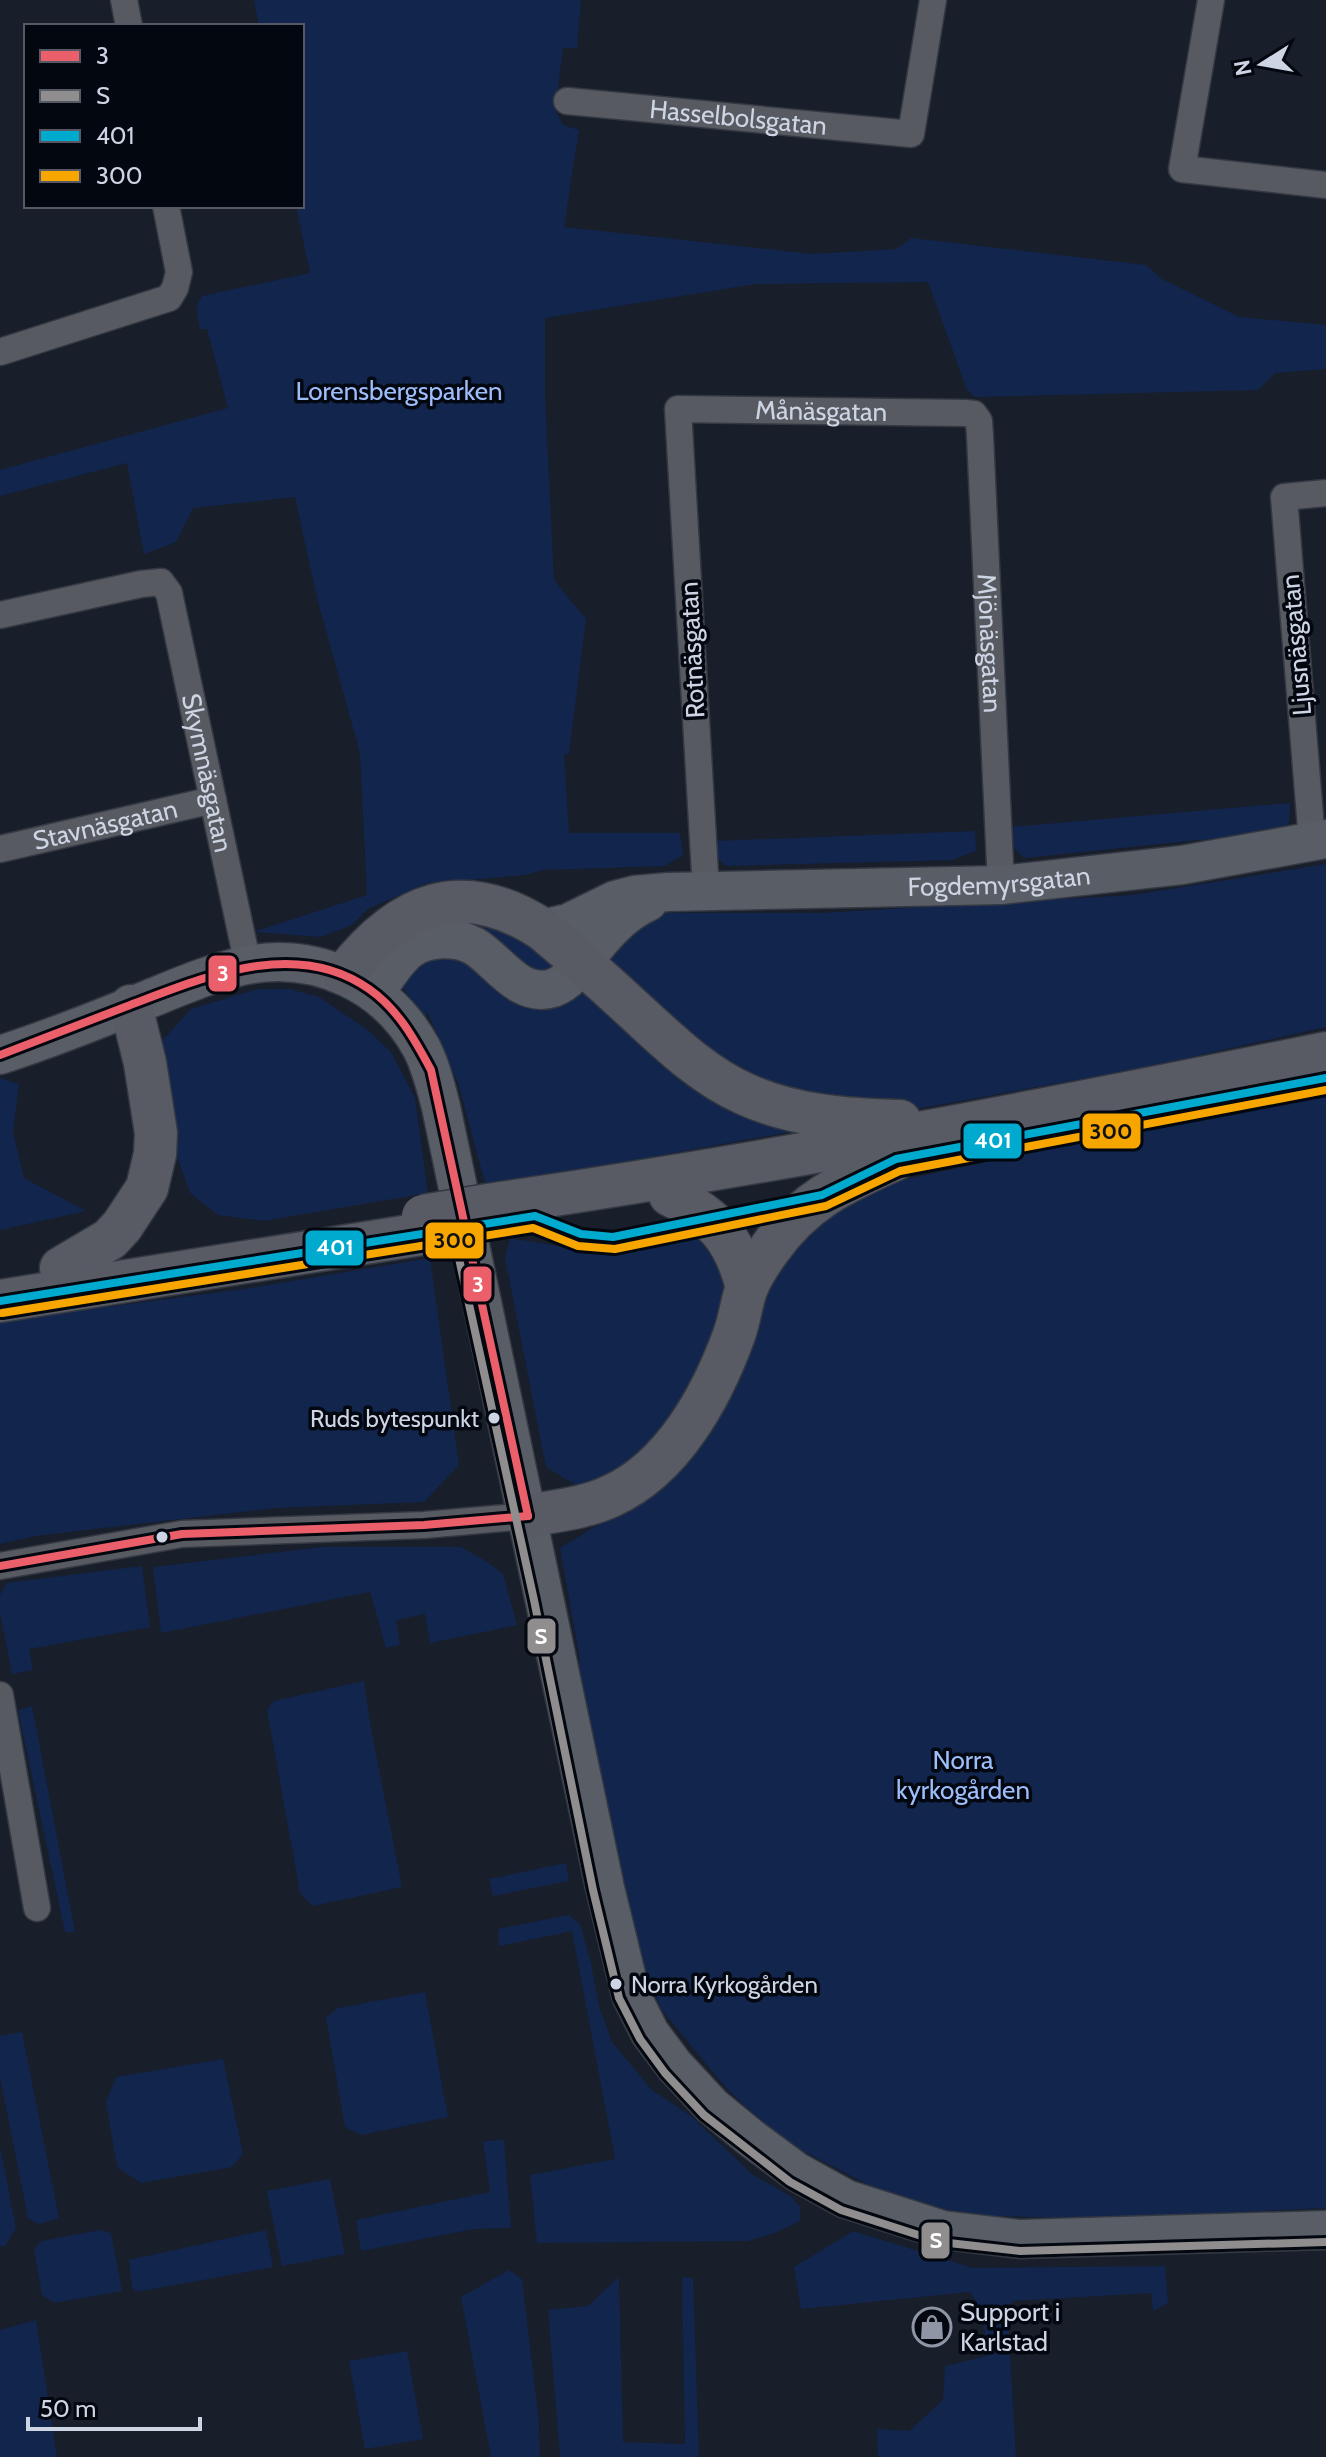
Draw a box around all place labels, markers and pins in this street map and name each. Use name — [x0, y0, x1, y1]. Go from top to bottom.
place label: Ruds bytespunkt — [310, 1404, 479, 1433]
marker: Ruds bytespunkt — [486, 1410, 502, 1426]
unlabelled marker — [154, 1529, 170, 1545]
place label: Norra Kyrkogården — [631, 1970, 818, 1999]
marker: Norra Kyrkogården — [608, 1976, 624, 1992]
place label: Support i Karlstad — [960, 2296, 1060, 2358]
shop icon: Support i Karlstad — [911, 2306, 953, 2348]

